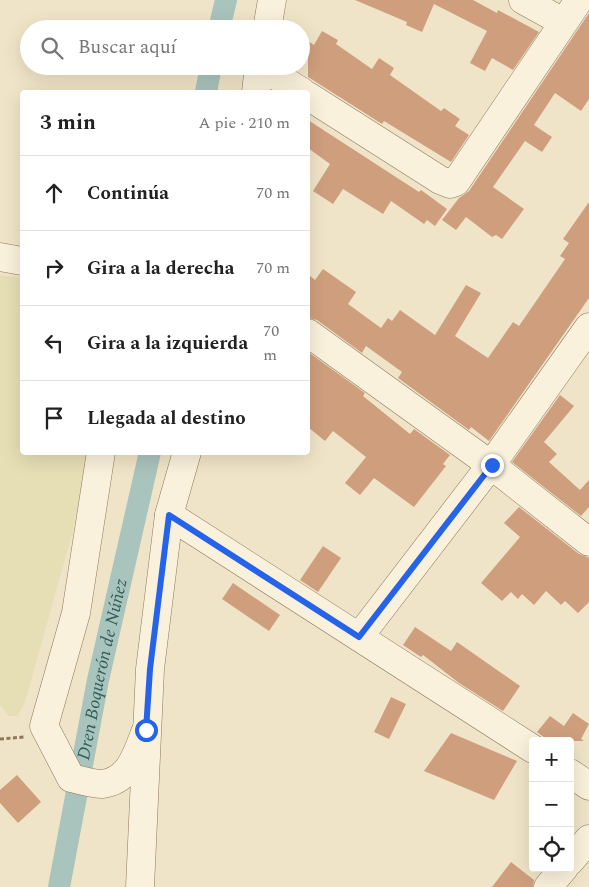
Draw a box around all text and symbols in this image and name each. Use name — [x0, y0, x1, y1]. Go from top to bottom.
search box — [20, 20, 310, 75]
text: Buscar aquí — [78, 33, 177, 62]
icon: search — [38, 34, 66, 62]
text: 3 min — [40, 107, 96, 139]
text: A pie · 210 m — [198, 111, 290, 135]
icon: ahead — [40, 179, 68, 207]
text: Continúa — [87, 179, 169, 208]
text: 70 m — [256, 181, 290, 205]
icon: right — [40, 254, 68, 282]
text: Gira a la derecha — [87, 254, 234, 283]
text: 70 m — [256, 256, 290, 280]
text: 70 m — [263, 319, 279, 367]
icon: left — [40, 329, 68, 357]
text: Gira a la izquierda — [87, 329, 248, 358]
icon: arrive — [40, 404, 68, 432]
text: Llegada al destino — [87, 404, 246, 433]
route end — [481, 454, 504, 477]
water label: Dren Boquerón de Núñez — [70, 576, 135, 762]
route start — [135, 719, 158, 742]
map controls — [529, 737, 574, 872]
button: + — [529, 737, 574, 782]
button: − — [529, 782, 574, 827]
button: locate — [529, 827, 574, 872]

